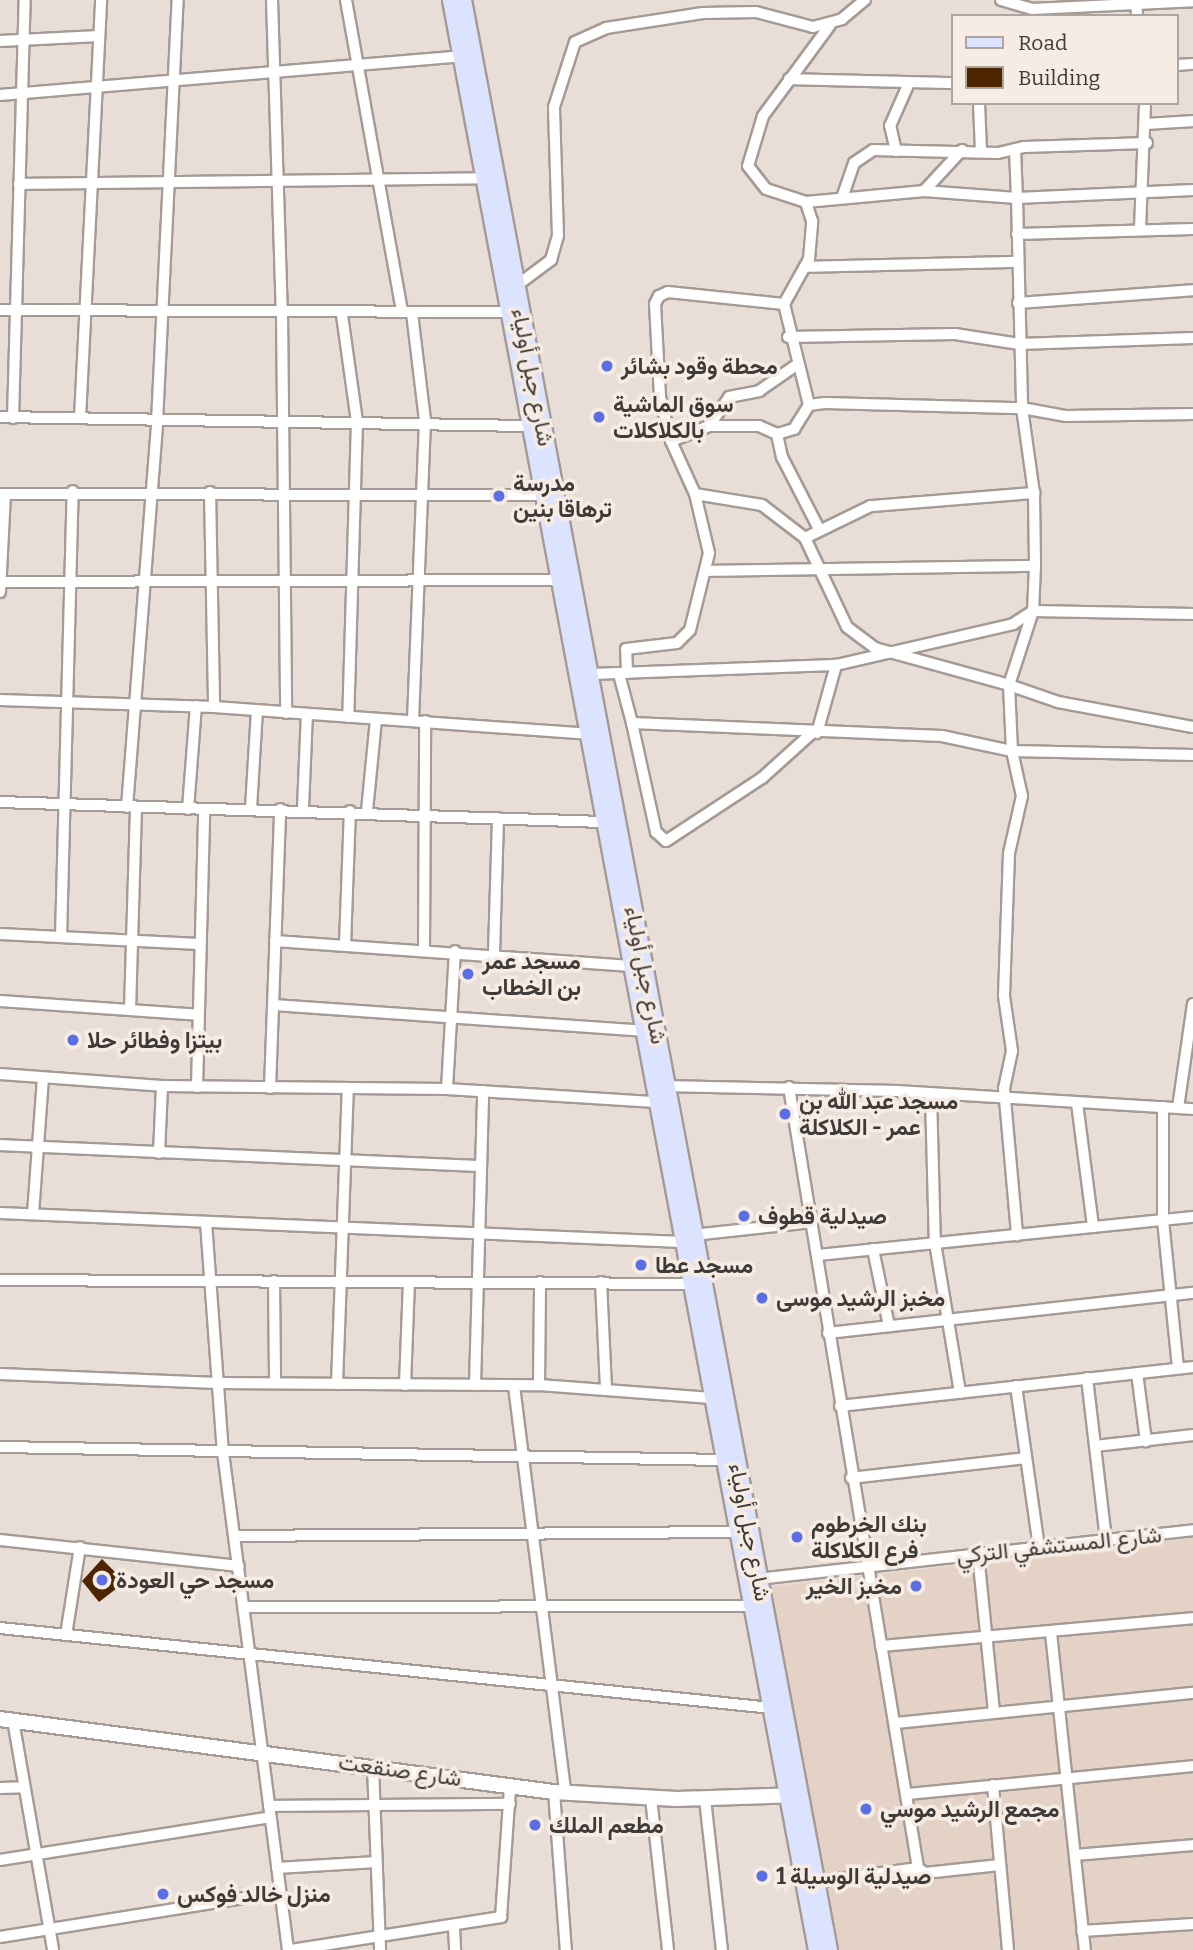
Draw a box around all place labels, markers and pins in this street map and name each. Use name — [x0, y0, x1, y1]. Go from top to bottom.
place label: محطة وقود بشائر — [621, 352, 778, 380]
marker: محطة وقود بشائر — [599, 358, 615, 374]
place label: سوق الماشية بالكلاكلات — [613, 390, 734, 444]
marker: سوق الماشية بالكلاكلات — [591, 409, 607, 425]
place label: مدرسة ترهاقا بنين — [513, 469, 612, 523]
marker: مدرسة ترهاقا بنين — [491, 488, 507, 504]
place label: مسجد عمر بن الخطاب — [482, 947, 581, 1001]
marker: مسجد عمر بن الخطاب — [460, 966, 476, 982]
place label: بيتزا وفطائر حلا — [87, 1026, 222, 1054]
marker: بيتزا وفطائر حلا — [65, 1032, 81, 1048]
place label: مسجد عبد الله بن عمر - الكلاكلة — [799, 1087, 958, 1141]
marker: مسجد عبد الله بن عمر - الكلاكلة — [777, 1106, 793, 1122]
place label: صيدلية قطوف — [758, 1202, 887, 1230]
marker: صيدلية قطوف — [736, 1208, 752, 1224]
place label: مسجد عطا — [655, 1251, 753, 1279]
marker: مسجد عطا — [633, 1257, 649, 1273]
place label: مخبز الرشيد موسى — [776, 1284, 945, 1312]
marker: مخبز الرشيد موسى — [754, 1290, 770, 1306]
place label: بنك الخرطوم فرع الكلاكلة — [811, 1510, 927, 1564]
marker: بنك الخرطوم فرع الكلاكلة — [789, 1529, 805, 1545]
place label: مسجد حي العودة — [116, 1566, 274, 1594]
marker: مسجد حي العودة — [94, 1572, 110, 1588]
place label: مخبز الخير — [806, 1572, 902, 1600]
marker: مخبز الخير — [908, 1578, 924, 1594]
place label: مجمع الرشيد موسي — [880, 1795, 1059, 1823]
marker: مجمع الرشيد موسي — [858, 1801, 874, 1817]
place label: مطعم الملك — [549, 1811, 664, 1839]
marker: مطعم الملك — [527, 1817, 543, 1833]
place label: صيدلية الوسيلة 1 — [776, 1862, 932, 1890]
marker: صيدلية الوسيلة 1 — [754, 1868, 770, 1884]
place label: منزل خالد فوكس — [177, 1880, 331, 1908]
marker: منزل خالد فوكس — [155, 1886, 171, 1902]

